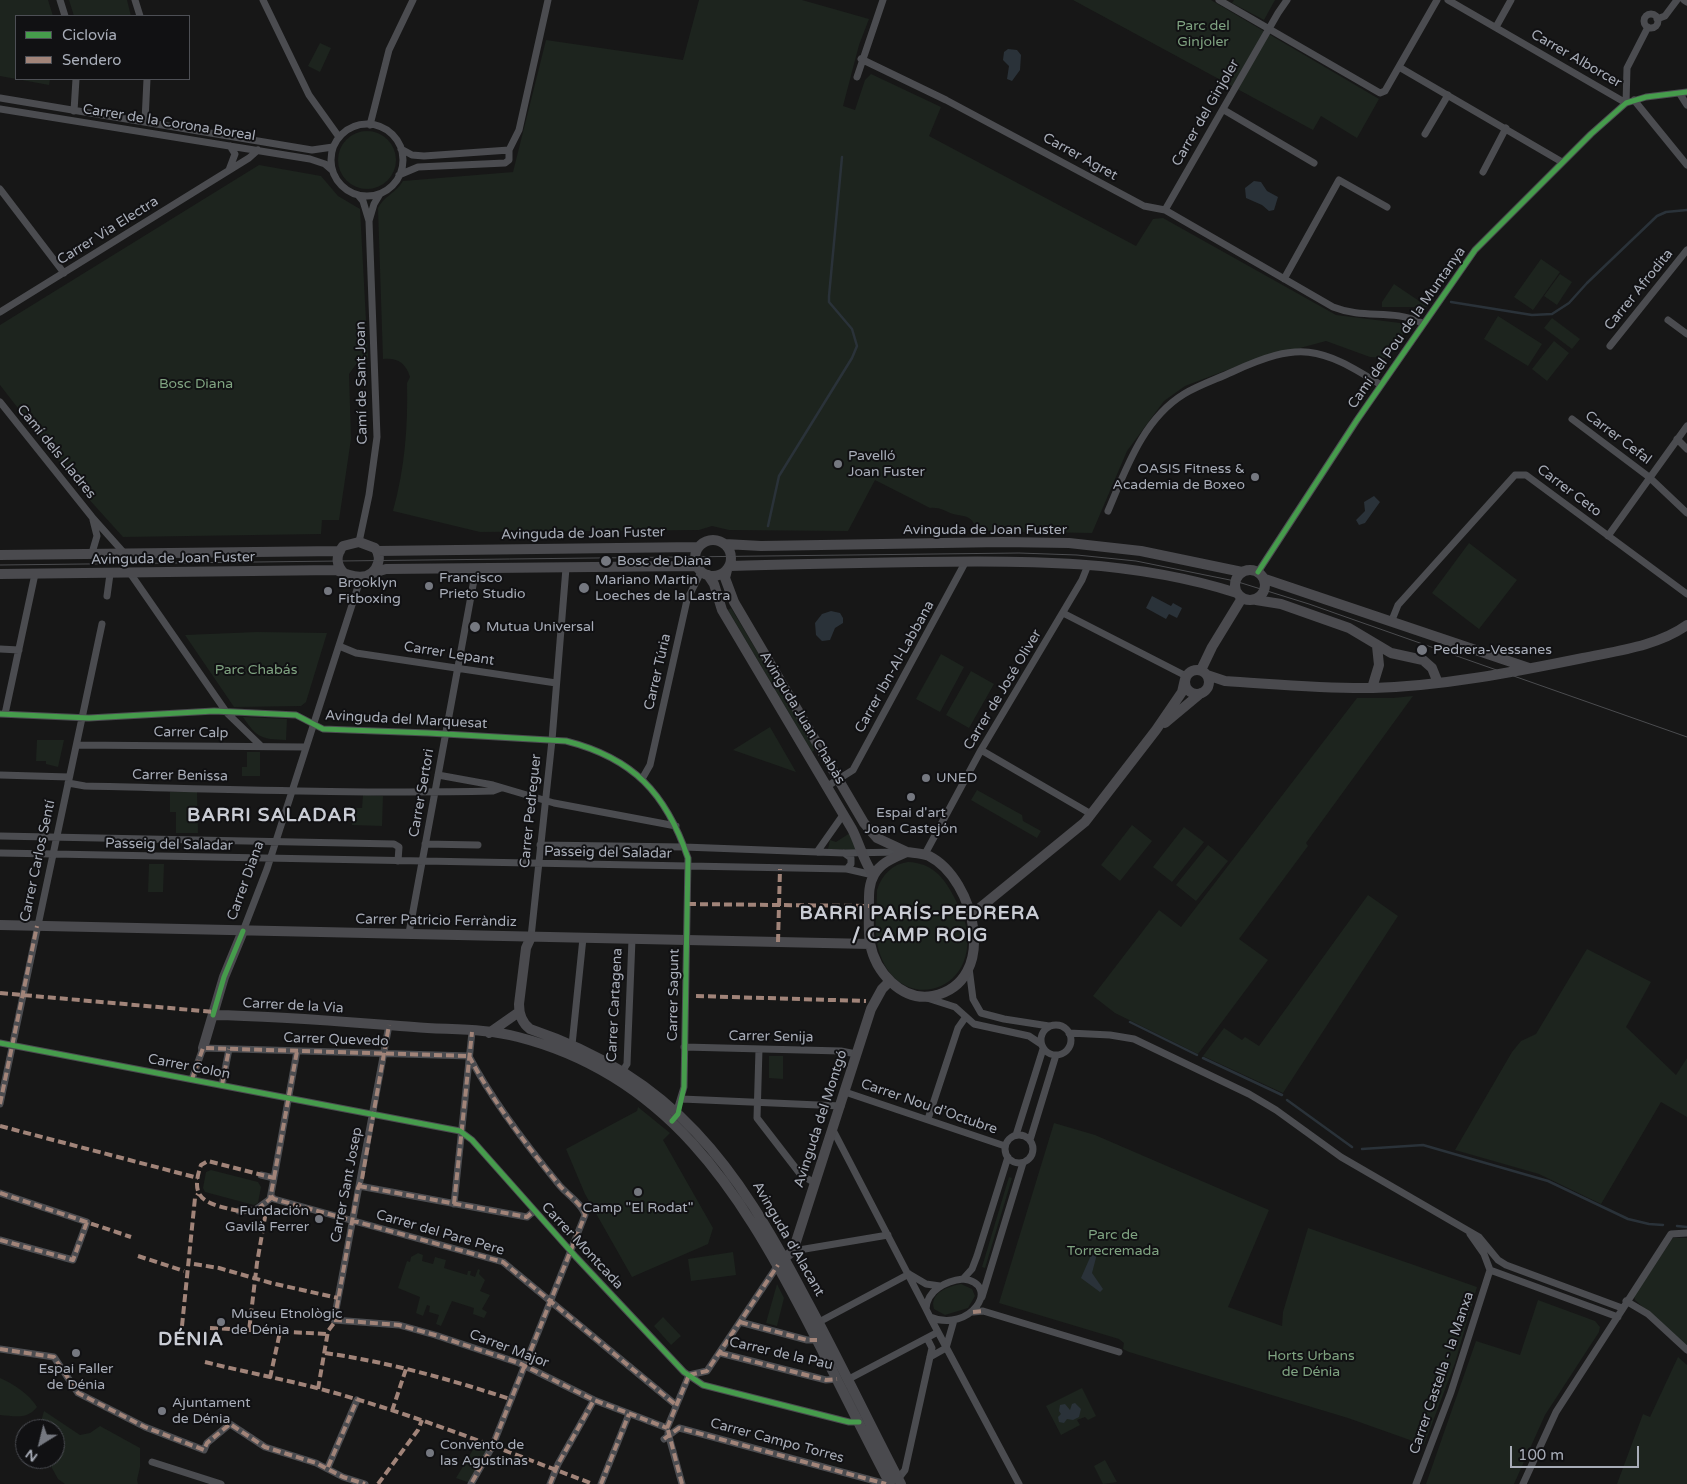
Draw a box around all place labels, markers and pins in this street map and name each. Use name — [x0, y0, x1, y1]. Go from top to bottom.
place label: Pavelló Joan Fuster — [848, 448, 925, 481]
marker: Pavelló Joan Fuster — [832, 458, 844, 470]
place label: OASIS Fitness & Academia de Boxeo — [1113, 461, 1245, 494]
marker: OASIS Fitness & Academia de Boxeo — [1249, 471, 1261, 483]
place label: Bosc de Diana — [617, 553, 711, 569]
marker: Bosc de Diana — [599, 554, 613, 568]
place label: Francisco Prieto Studio — [439, 570, 525, 602]
place label: Mariano Martin Loeches de la Lastra — [595, 572, 730, 604]
place label: Brooklyn Fitboxing — [338, 575, 401, 608]
marker: Francisco Prieto Studio — [423, 580, 435, 592]
marker: Mariano Martin Loeches de la Lastra — [577, 581, 591, 595]
marker: Brooklyn Fitboxing — [322, 585, 334, 597]
place label: Mutua Universal — [486, 619, 594, 635]
marker: Mutua Universal — [468, 620, 482, 634]
place label: Pedrera-Vessanes — [1433, 642, 1552, 658]
marker: Pedrera-Vessanes — [1415, 643, 1429, 657]
place label: UNED — [936, 770, 977, 786]
marker: UNED — [920, 772, 932, 784]
marker: Espai d'art Joan Castejón — [905, 791, 917, 803]
place label: Espai d'art Joan Castejón — [864, 805, 958, 838]
marker: Camp "El Rodat" — [632, 1186, 644, 1198]
place label: Camp "El Rodat" — [583, 1200, 693, 1216]
place label: Fundación Gavilà Ferrer — [225, 1203, 309, 1236]
marker: Fundación Gavilà Ferrer — [313, 1213, 325, 1225]
place label: Museu Etnològic de Dénia — [231, 1306, 343, 1338]
marker: Museu Etnològic de Dénia — [215, 1316, 227, 1328]
marker: Espai Faller de Dénia — [70, 1347, 82, 1359]
place label: Espai Faller de Dénia — [39, 1361, 113, 1394]
place label: Ajuntament de Dénia — [172, 1395, 250, 1428]
marker: Ajuntament de Dénia — [156, 1405, 168, 1417]
place label: Convento de las Agustinas — [440, 1437, 528, 1470]
marker: Convento de las Agustinas — [424, 1447, 436, 1459]

